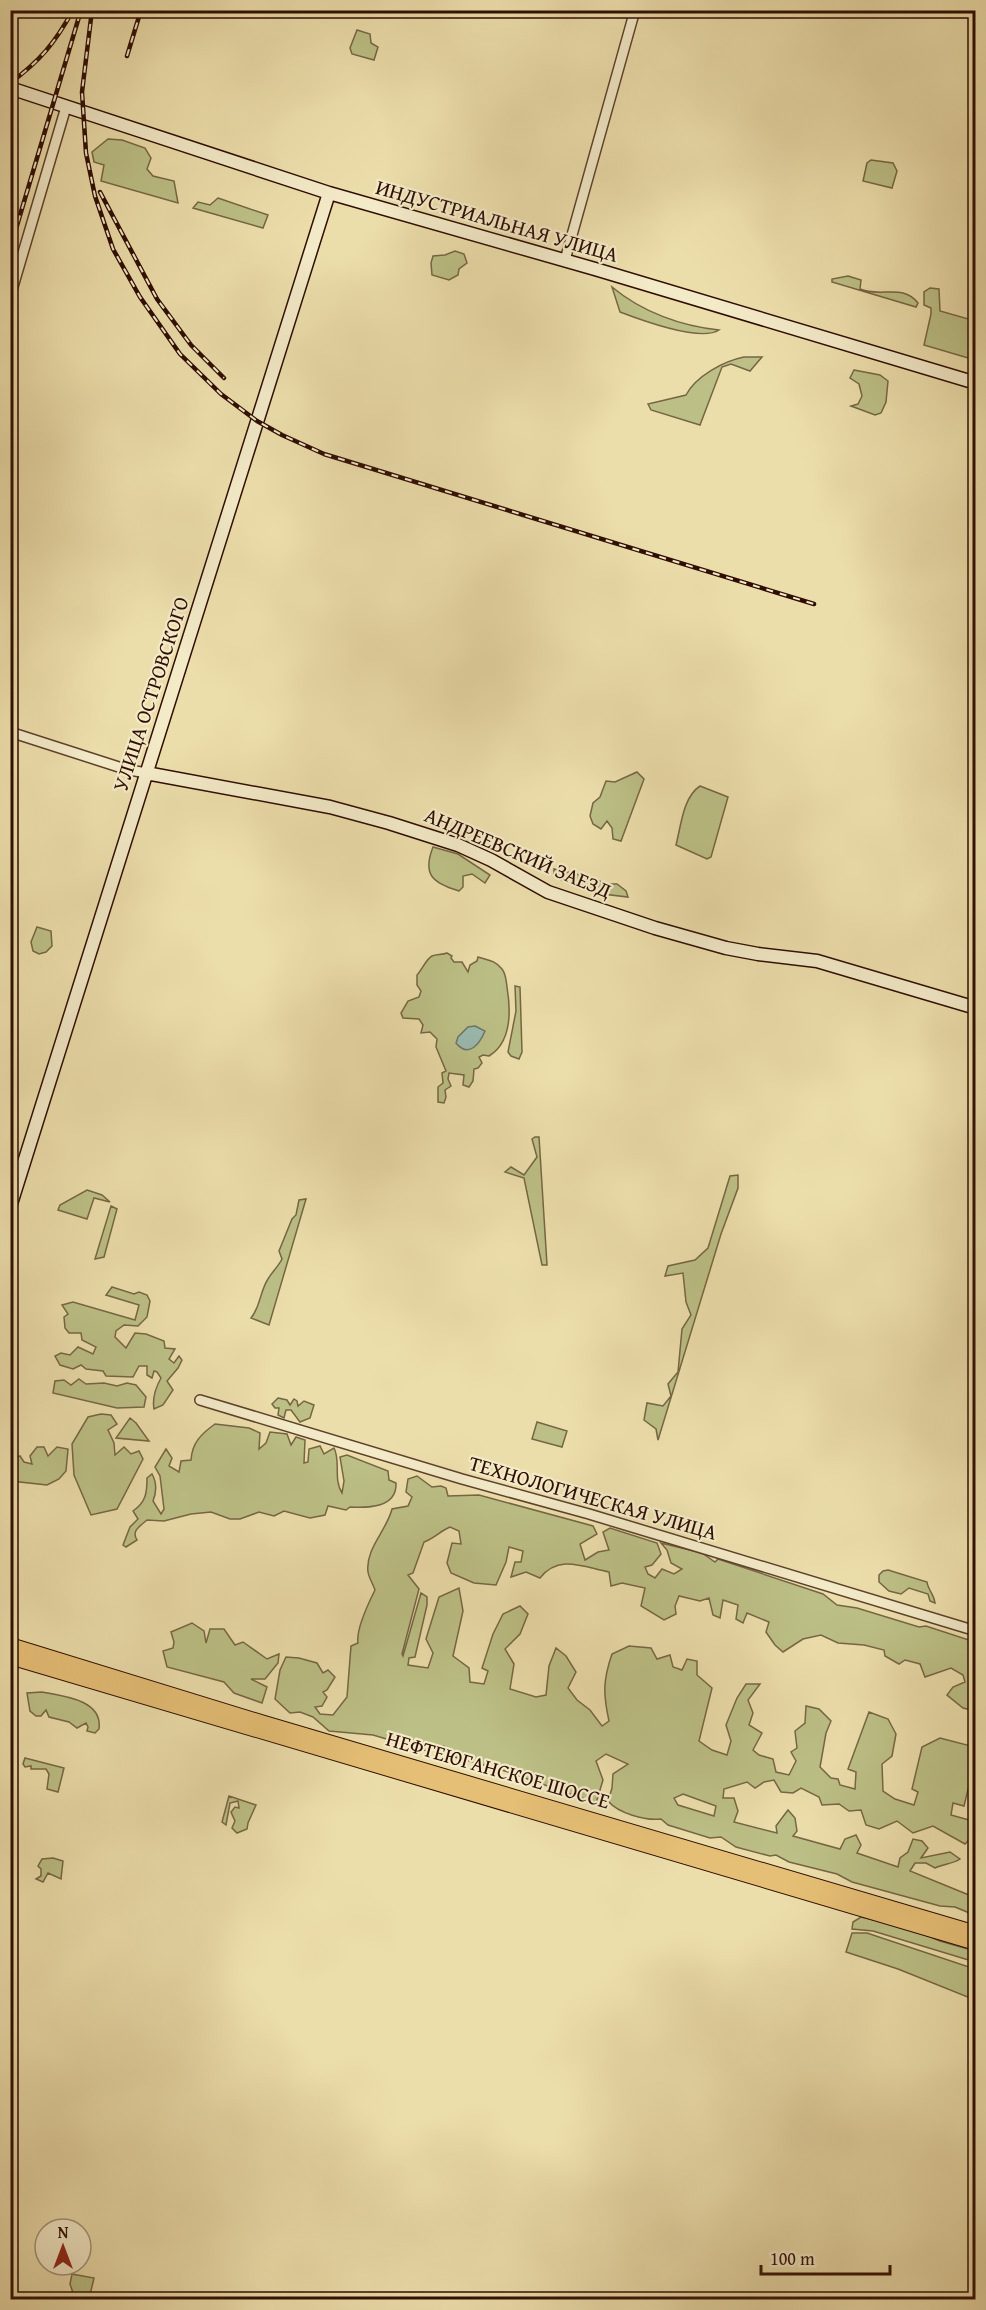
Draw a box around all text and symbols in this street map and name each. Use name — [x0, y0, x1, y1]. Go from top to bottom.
street label: ИНДУСТРИАЛЬНАЯ УЛИЦА — [372, 171, 622, 270]
street label: УЛИЦА ОСТРОВСКОГО — [104, 593, 197, 795]
street label: АНДРЕЕВСКИЙ ЗАЕЗД — [420, 799, 616, 906]
street label: ТЕХНОЛОГИЧЕСКАЯ УЛИЦА — [466, 1447, 721, 1548]
street label: НЕФТЕЮГАНСКОЕ ШОССЕ — [383, 1723, 614, 1816]
north arrow — [33, 2217, 93, 2277]
text: N — [58, 2220, 69, 2244]
scale bar — [761, 2238, 890, 2276]
text: 100 m — [770, 2245, 815, 2272]

